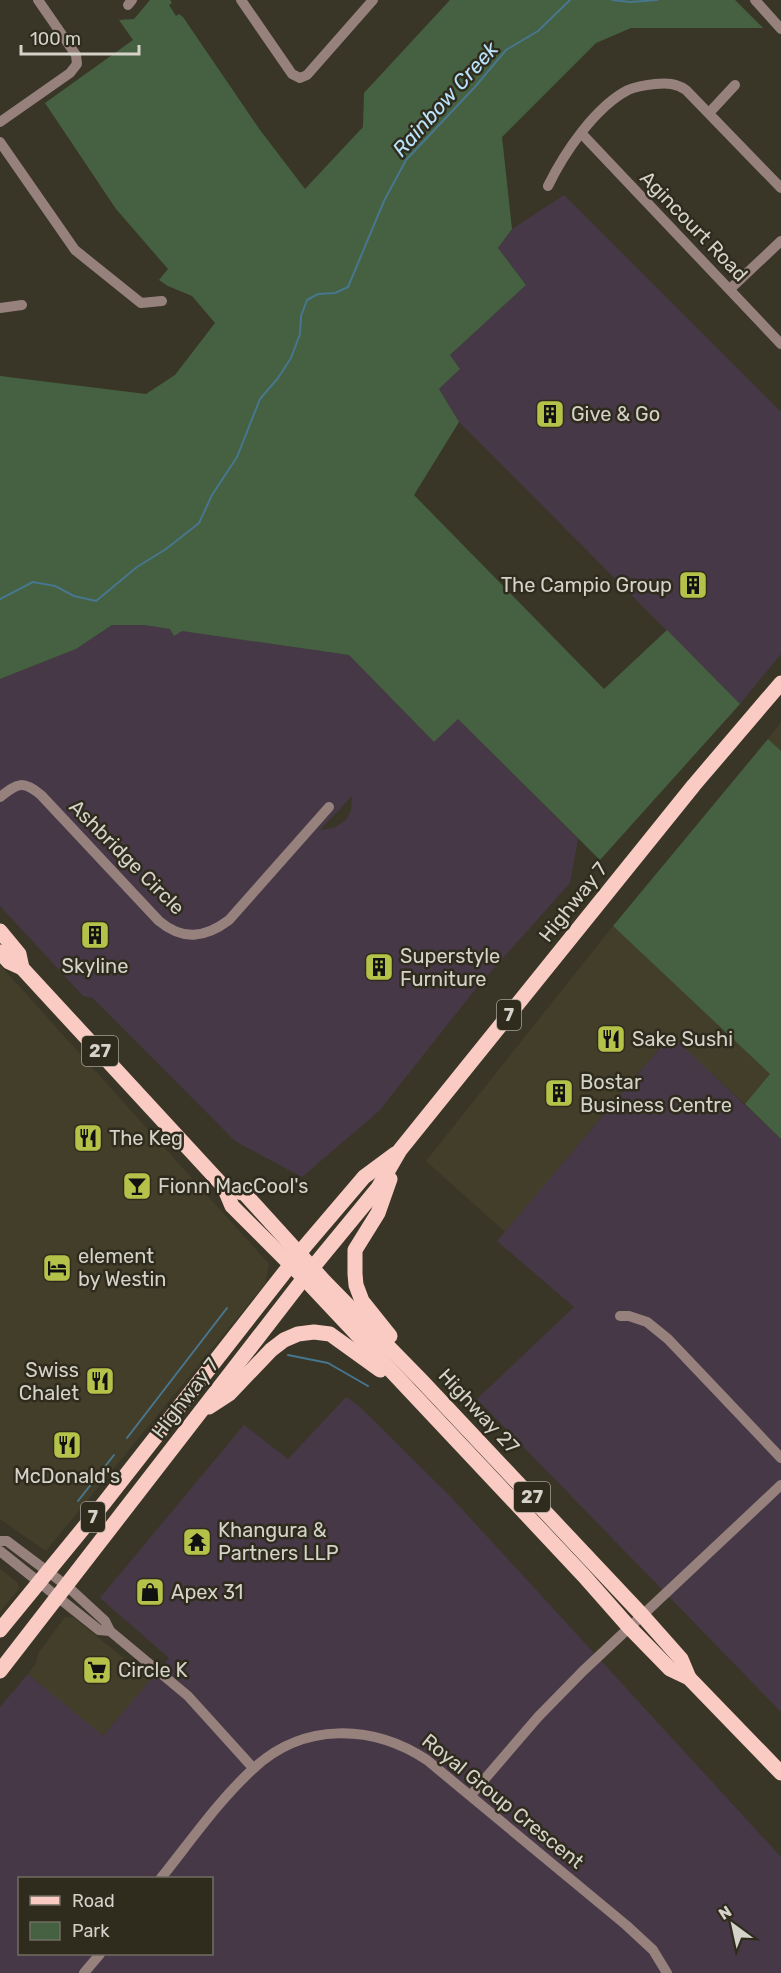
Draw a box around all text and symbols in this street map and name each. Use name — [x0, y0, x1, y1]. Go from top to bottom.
scale bar — [21, 18, 140, 56]
text: 100 m — [30, 28, 81, 50]
water label: Rainbow Creek — [387, 36, 504, 162]
street label: Agincourt Road — [635, 166, 753, 286]
building icon: Give & Go — [534, 398, 566, 430]
place label: Give & Go — [571, 402, 660, 426]
building icon: The Campio Group — [677, 569, 709, 601]
place label: The Campio Group — [501, 573, 672, 597]
street label: Ashbridge Circle — [65, 795, 189, 919]
street label: Highway 7 — [534, 857, 612, 947]
building icon: Skyline — [79, 919, 111, 951]
place label: Superstyle Furniture — [400, 944, 500, 991]
building icon: Superstyle Furniture — [363, 951, 395, 983]
place label: Skyline — [62, 954, 128, 978]
road number: 7 — [497, 1000, 521, 1030]
restaurant icon: Sake Sushi — [595, 1023, 627, 1055]
place label: Sake Sushi — [632, 1027, 733, 1051]
road number: 27 — [82, 1036, 118, 1066]
place label: Bostar Business Centre — [580, 1070, 732, 1117]
building icon: Bostar Business Centre — [543, 1077, 575, 1109]
restaurant icon: The Keg — [72, 1122, 104, 1154]
place label: The Keg — [109, 1126, 183, 1150]
bar icon: Fionn MacCool's — [121, 1170, 153, 1202]
place label: Fionn MacCool's — [158, 1174, 308, 1198]
place label: element by Westin — [78, 1244, 166, 1291]
hotel icon: element by Westin — [41, 1252, 73, 1284]
street label: Highway 7 — [146, 1353, 224, 1443]
place label: Swiss Chalet — [19, 1358, 79, 1405]
street label: Highway 27 — [434, 1364, 524, 1458]
restaurant icon: Swiss Chalet — [84, 1365, 116, 1397]
restaurant icon: McDonald's — [51, 1429, 83, 1461]
place label: McDonald's — [14, 1464, 120, 1488]
road number: 27 — [514, 1482, 550, 1512]
road number: 7 — [81, 1502, 105, 1532]
place label: Khangura & Partners LLP — [218, 1518, 339, 1565]
temple icon: Khangura & Partners LLP — [181, 1526, 213, 1558]
shop icon: Apex 31 — [134, 1576, 166, 1608]
place label: Apex 31 — [171, 1580, 243, 1604]
supermarket icon: Circle K — [81, 1654, 113, 1686]
place label: Circle K — [118, 1658, 188, 1682]
street label: Royal Group Crescent — [417, 1728, 589, 1874]
legend — [18, 1877, 213, 1955]
text: Road — [72, 1890, 115, 1912]
north arrow — [703, 1895, 763, 1955]
text: N — [715, 1902, 735, 1924]
text: Park — [72, 1920, 110, 1942]

